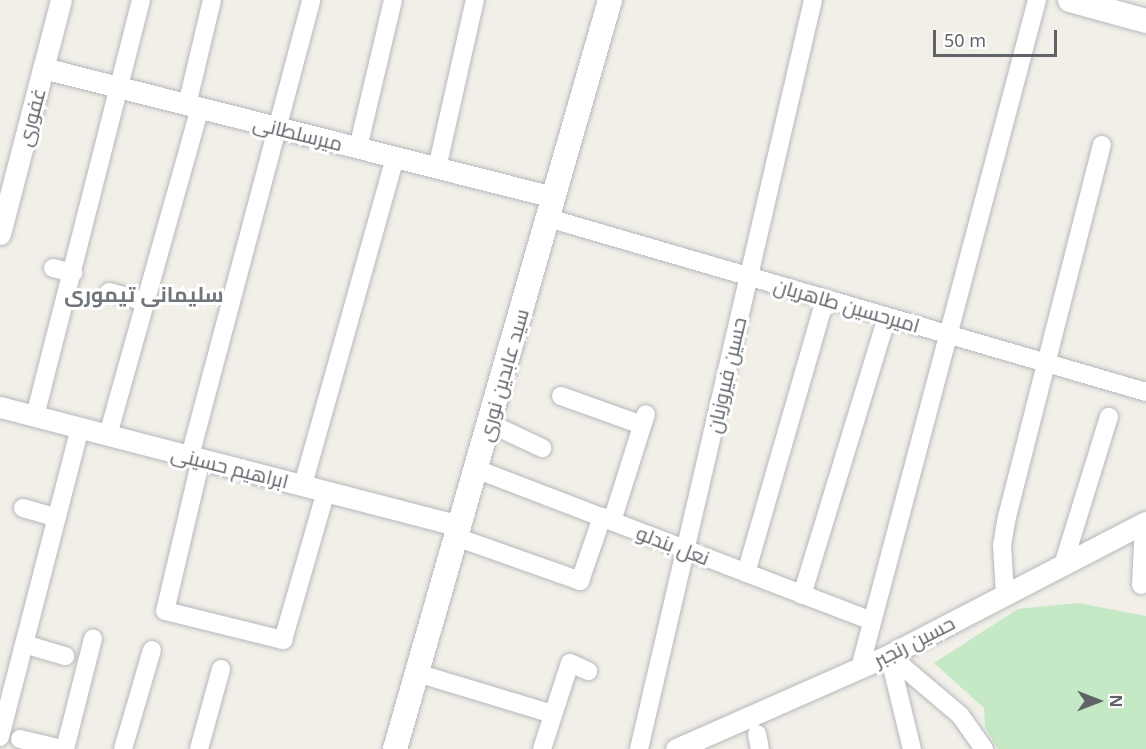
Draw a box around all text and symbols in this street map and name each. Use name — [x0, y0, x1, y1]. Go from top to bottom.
scale bar — [936, 18, 1060, 56]
text: 50 m — [944, 28, 986, 52]
street label: غفوری — [12, 85, 50, 149]
street label: میرسلطانی — [251, 110, 345, 156]
street label: امیرحسین طاهریان — [771, 273, 923, 337]
district label: سلیمانی تیموری — [64, 281, 224, 307]
street label: سید عابدین نوری — [473, 306, 533, 444]
street label: حسین فیروزیان — [701, 315, 751, 435]
street label: ابراهیم حسینی — [169, 441, 291, 493]
street label: نعل بندلو — [633, 520, 713, 570]
street label: حسین رنجبر — [869, 610, 959, 672]
north arrow — [1068, 671, 1128, 731]
text: N — [1105, 694, 1127, 708]

